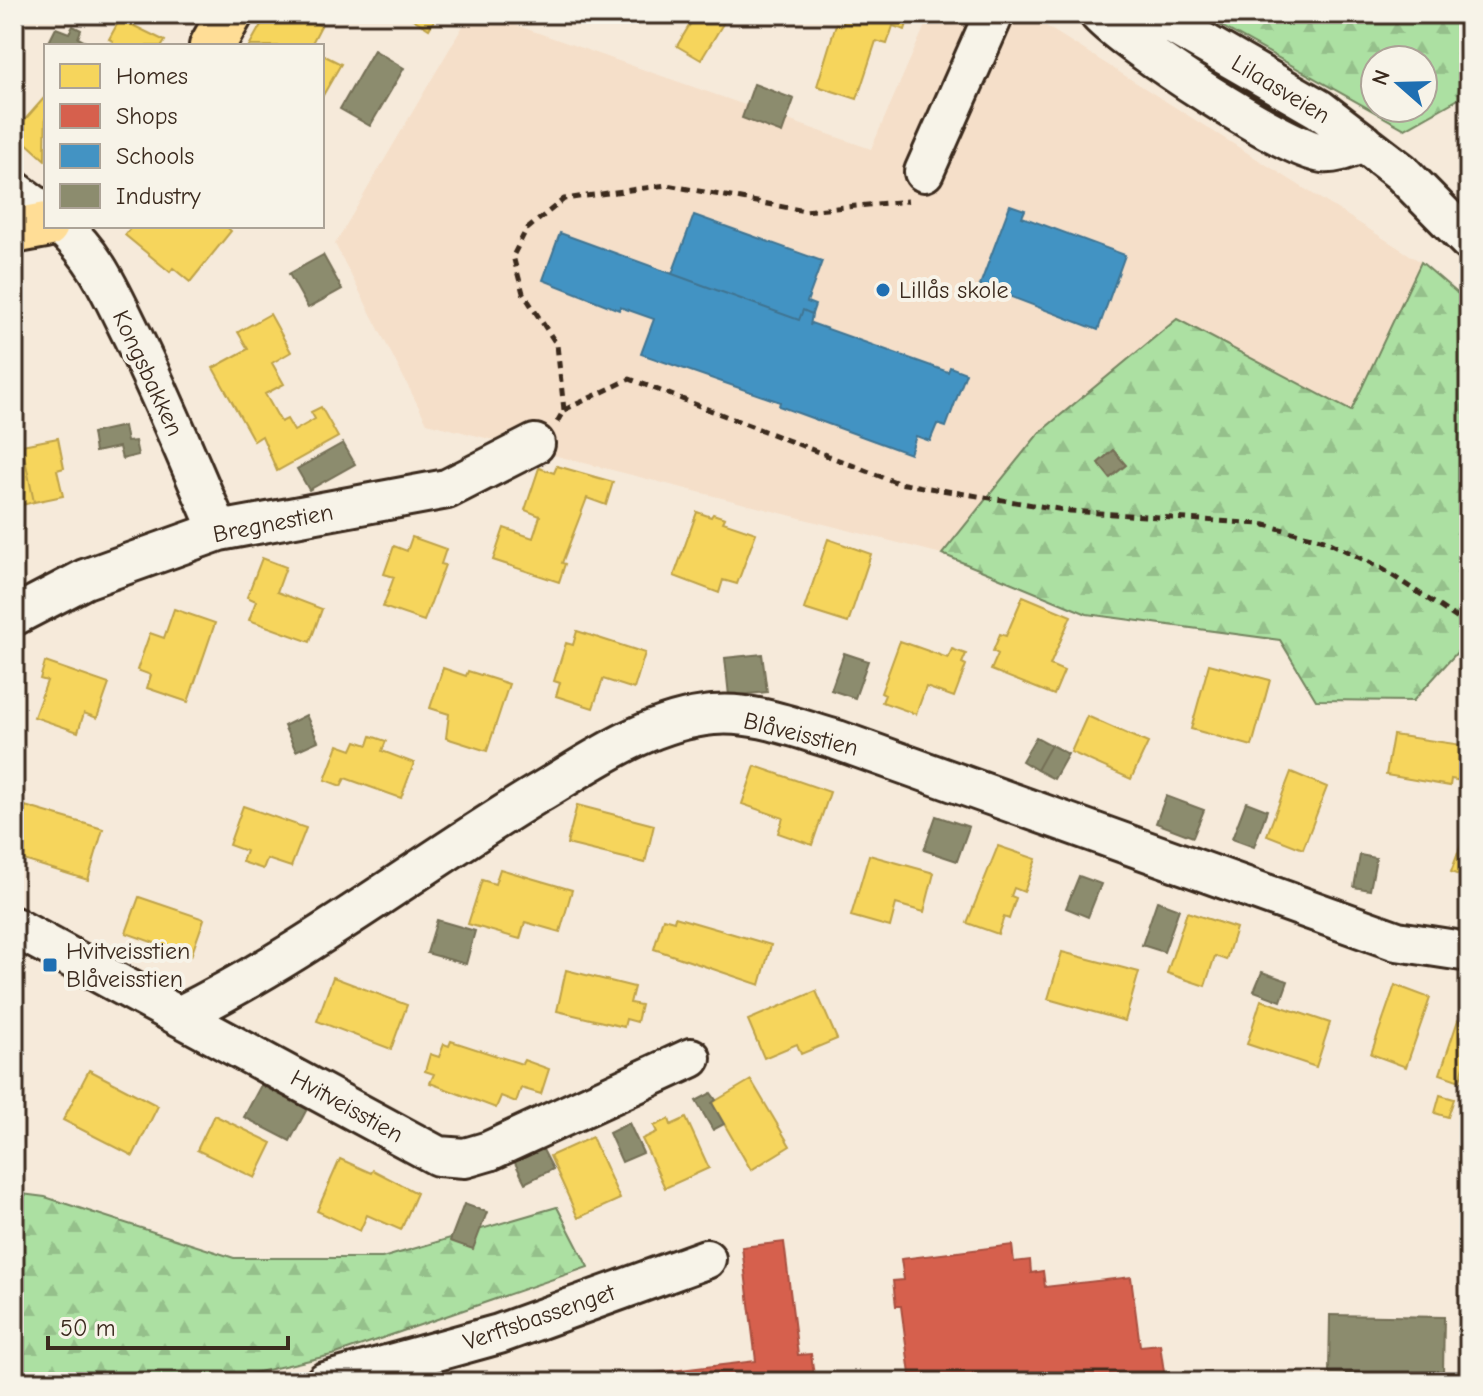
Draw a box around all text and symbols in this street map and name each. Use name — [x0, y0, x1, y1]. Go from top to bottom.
legend — [44, 44, 324, 228]
north arrow — [1359, 44, 1439, 124]
street label: Lilaasveien — [1227, 49, 1335, 129]
text: Homes — [116, 62, 188, 90]
text: N — [1366, 66, 1396, 89]
text: Shops — [116, 102, 177, 130]
text: Schools — [116, 142, 194, 170]
text: Industry — [116, 182, 201, 210]
place label: Lillås skole — [899, 276, 1008, 304]
marker: Lillås skole — [874, 281, 892, 299]
street label: Kongsbakken — [107, 306, 189, 440]
street label: Bregnestien — [211, 498, 335, 548]
street label: Blåveisstien — [741, 706, 861, 762]
place label: Hvitveisstien Blåveisstien — [66, 937, 190, 993]
marker: Hvitveisstien Blåveisstien — [41, 956, 59, 974]
street label: Hvitveisstien — [286, 1064, 408, 1148]
street label: Verftsbassenget — [459, 1278, 620, 1356]
scale bar — [48, 1300, 288, 1350]
text: 50 m — [60, 1314, 116, 1342]

